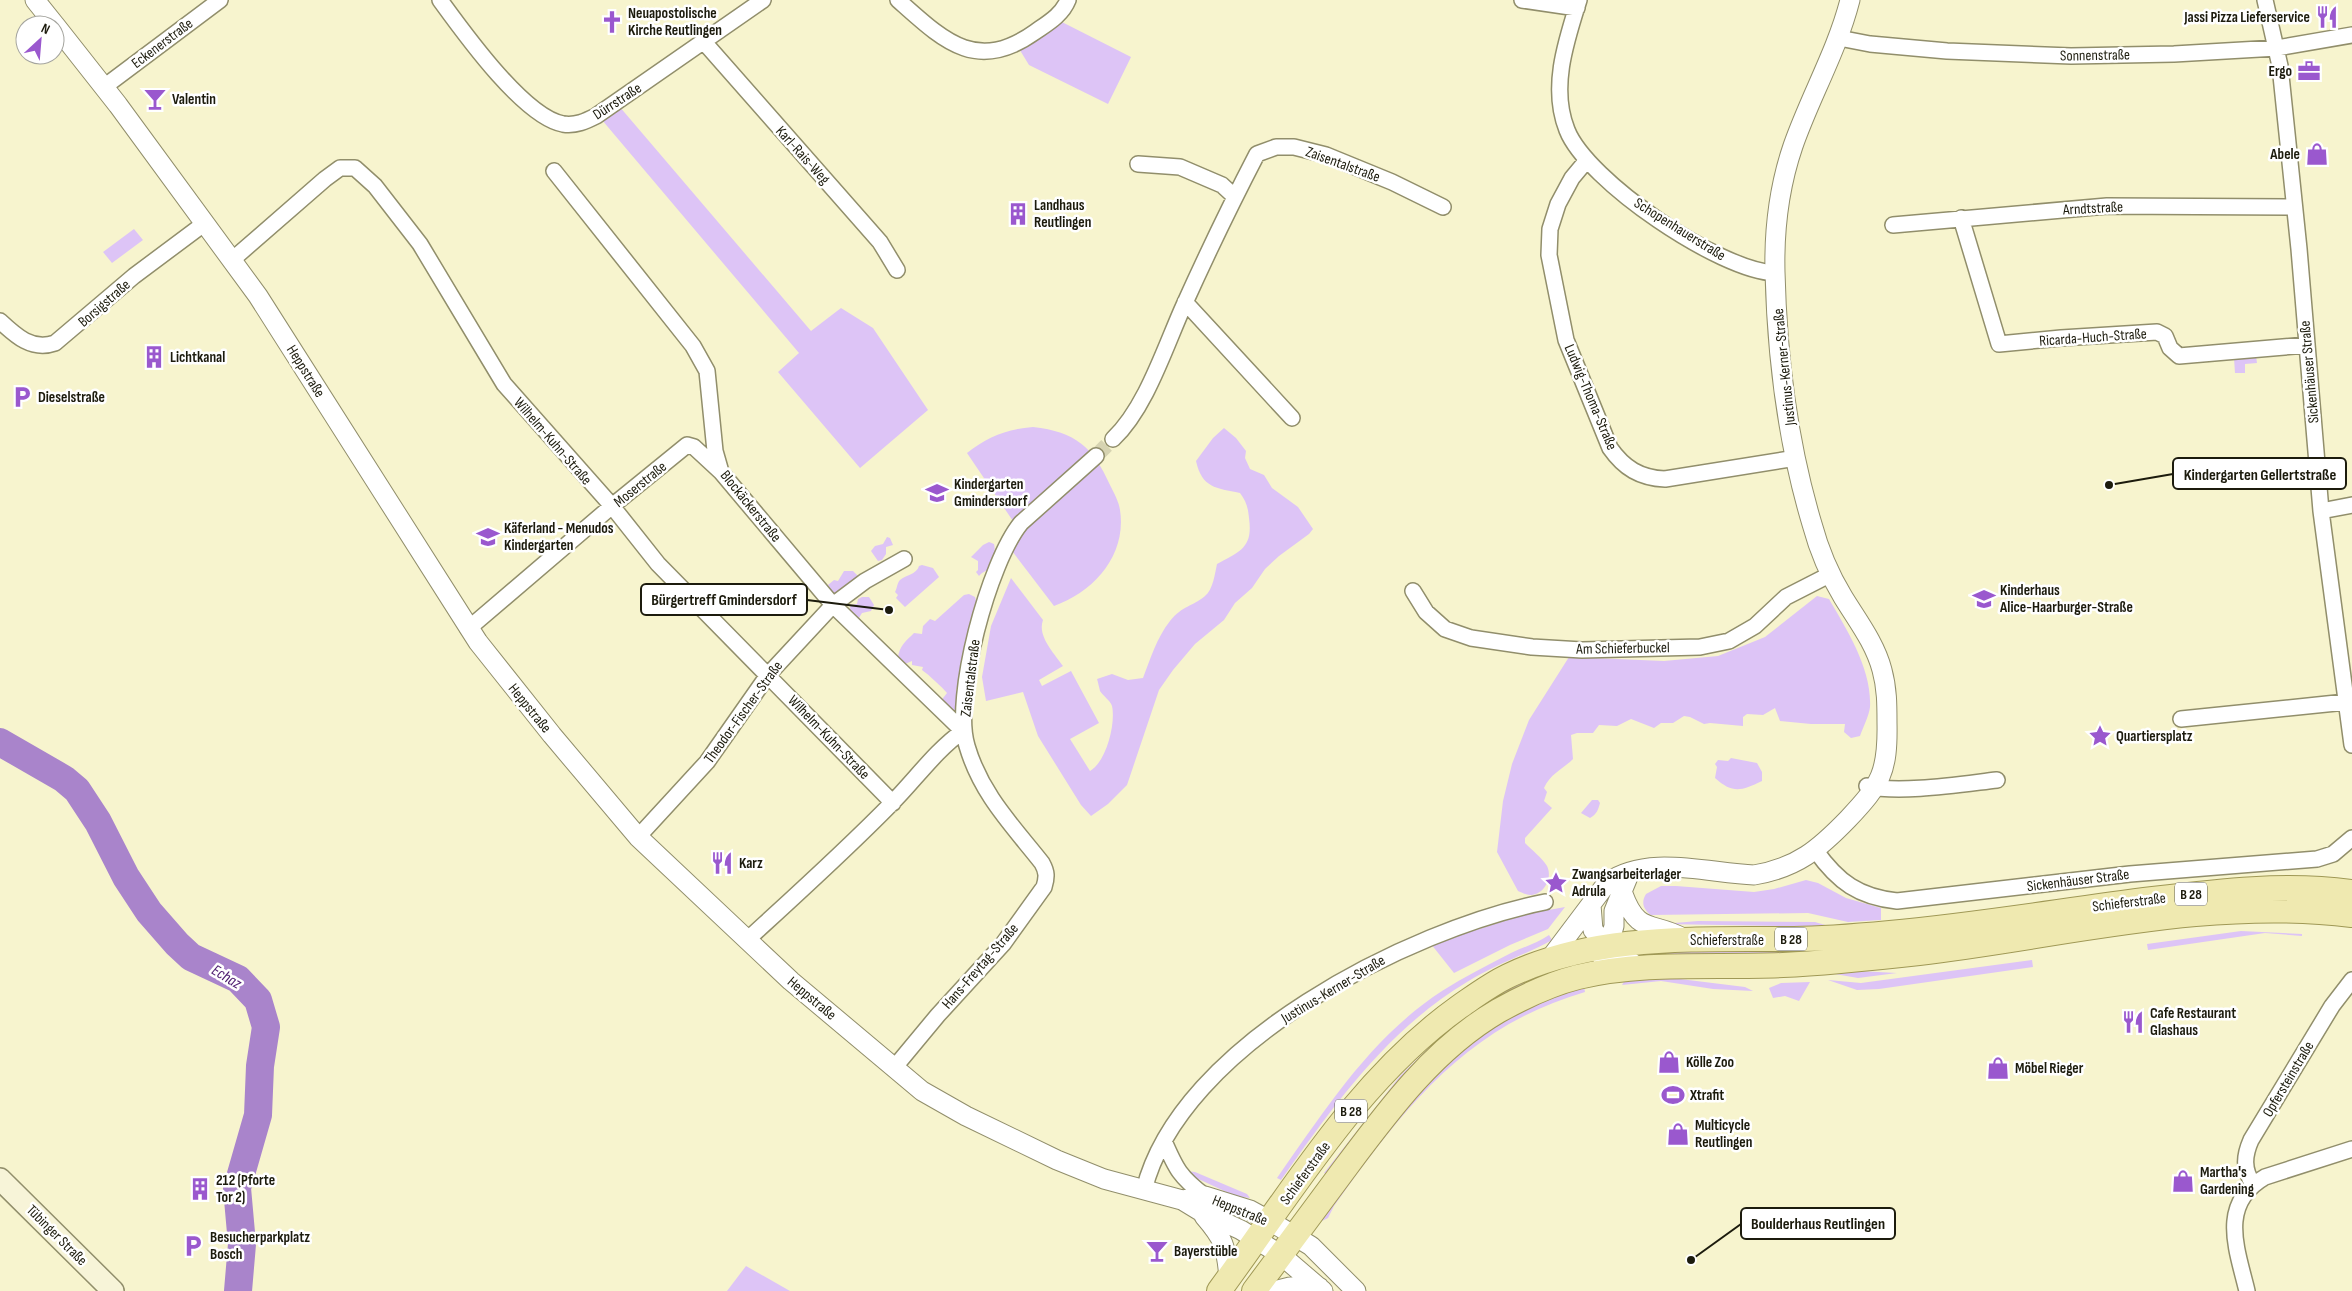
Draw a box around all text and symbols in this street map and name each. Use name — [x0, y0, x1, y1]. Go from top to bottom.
place label: Neuapostolische Kirche Reutlingen — [628, 4, 722, 40]
restaurant icon: Jassi Pizza Lieferservice — [2314, 4, 2340, 30]
place label: Jassi Pizza Lieferservice — [2183, 8, 2310, 27]
church icon: Neuapostolische Kirche Reutlingen — [599, 9, 625, 35]
street label: Eckenerstraße — [128, 14, 197, 73]
north arrow — [15, 15, 65, 65]
text: N — [38, 19, 53, 38]
street label: Sonnenstraße — [2060, 45, 2130, 66]
office icon: Ergo — [2296, 58, 2322, 84]
place label: Ergo — [2268, 62, 2292, 81]
street label: Dürrstraße — [589, 79, 645, 124]
bar icon: Valentin — [142, 86, 168, 112]
place label: Valentin — [172, 90, 216, 109]
street label: Karl-Rais-Weg — [771, 122, 834, 189]
shop icon: Abele — [2304, 141, 2330, 167]
street label: Zaisentalstraße — [1303, 142, 1383, 187]
place label: Abele — [2269, 145, 2300, 164]
street label: Schopenhauerstraße — [1630, 194, 1729, 265]
place label: Landhaus Reutlingen — [1034, 196, 1091, 232]
street label: Arndtstraße — [2061, 197, 2124, 220]
building icon: Landhaus Reutlingen — [1005, 201, 1031, 227]
street label: Borsigstraße — [74, 275, 134, 331]
street label: Justinus-Kerner-Straße — [1769, 307, 1800, 428]
street label: Sickenhäuser Straße — [2296, 320, 2323, 424]
street label: Ricarda-Huch-Straße — [2039, 324, 2147, 351]
street label: Ludwig-Thoma-Straße — [1560, 341, 1621, 453]
street label: Heppstraße — [282, 342, 329, 401]
building icon: Lichtkanal — [141, 344, 167, 370]
place label: Lichtkanal — [170, 348, 225, 367]
parking icon: Dieselstraße — [9, 384, 35, 410]
place label: Dieselstraße — [38, 388, 105, 407]
street label: Wilhelm-Kuhn-Straße — [509, 394, 596, 489]
street label: Moserstraße — [610, 457, 671, 512]
callout: Kindergarten Gellertstraße — [2173, 458, 2346, 489]
text: Kindergarten Gellertstraße — [2184, 466, 2336, 485]
street label: Blockäckerstraße — [716, 467, 785, 546]
place label: Kindergarten Gmindersdorf — [954, 475, 1028, 511]
school or university icon: Kindergarten Gmindersdorf — [924, 480, 950, 506]
place label: Käferland - Menudos Kindergarten — [504, 519, 614, 555]
school or university icon: Käferland - Menudos Kindergarten — [475, 524, 501, 550]
place label: Kinderhaus Alice-Haarburger-Straße — [1999, 581, 2133, 617]
callout: Bürgertreff Gmindersdorf — [641, 584, 807, 615]
school or university icon: Kinderhaus Alice-Haarburger-Straße — [1971, 586, 1997, 612]
text: Bürgertreff Gmindersdorf — [651, 591, 798, 610]
street label: Zaisentalstraße — [956, 638, 985, 718]
street label: Am Schieferbuckel — [1575, 638, 1670, 659]
street label: Theodor-Fischer-Straße — [700, 657, 787, 767]
street label: Heppstraße — [504, 680, 555, 737]
street label: Wilhelm-Kuhn-Straße — [784, 691, 874, 784]
place icon: Quartiersplatz — [2087, 723, 2113, 749]
place label: Quartiersplatz — [2116, 727, 2193, 746]
restaurant icon: Karz — [709, 850, 735, 876]
place label: Karz — [739, 854, 763, 873]
place label: Zwangsarbeiterlager Adrula — [1571, 865, 1682, 901]
street label: Sickenhäuser Straße — [2026, 865, 2130, 896]
place icon: Zwangsarbeiterlager Adrula — [1543, 870, 1569, 896]
road number: B 28 — [2175, 882, 2207, 906]
street label: Schieferstraße — [2091, 889, 2167, 916]
street label: Hans-Freytag-Straße — [938, 920, 1023, 1013]
road number: B 28 — [1775, 928, 1807, 951]
street label: Schieferstraße — [1690, 931, 1764, 950]
street label: Justinus-Kerner-Straße — [1277, 951, 1389, 1028]
water label: Echaz — [208, 961, 246, 994]
street label: Heppstraße — [783, 972, 840, 1024]
place label: Cafe Restaurant Glashaus — [2150, 1004, 2236, 1040]
restaurant icon: Cafe Restaurant Glashaus — [2120, 1009, 2146, 1035]
street label: Opfersteinstraße — [2258, 1038, 2318, 1121]
shop icon: Kölle Zoo — [1656, 1049, 1682, 1075]
place label: Kölle Zoo — [1686, 1053, 1734, 1072]
shop icon: Möbel Rieger — [1985, 1055, 2011, 1081]
place label: Möbel Rieger — [2015, 1059, 2084, 1078]
sports icon: Xtrafit — [1660, 1082, 1686, 1108]
place label: Xtrafit — [1689, 1086, 1724, 1105]
road number: B 28 — [1335, 1100, 1367, 1122]
place label: Multicycle Reutlingen — [1695, 1116, 1752, 1152]
shop icon: Multicycle Reutlingen — [1665, 1121, 1691, 1147]
street label: Schieferstraße — [1276, 1138, 1335, 1209]
place label: Martha's Gardening — [2200, 1163, 2255, 1199]
shop icon: Martha's Gardening — [2170, 1168, 2196, 1194]
place label: 212 (Pforte Tor 2) — [216, 1171, 275, 1207]
building icon: 212 (Pforte Tor 2) — [187, 1176, 213, 1202]
street label: Heppstraße — [1209, 1191, 1270, 1230]
street label: Tübinger Straße — [22, 1201, 91, 1270]
callout: Boulderhaus Reutlingen — [1741, 1208, 1895, 1239]
text: Boulderhaus Reutlingen — [1751, 1215, 1885, 1234]
place label: Besucherparkplatz Bosch — [210, 1228, 310, 1264]
parking icon: Besucherparkplatz Bosch — [180, 1233, 206, 1259]
bar icon: Bayerstüble — [1144, 1238, 1170, 1264]
place label: Bayerstüble — [1174, 1242, 1238, 1261]

